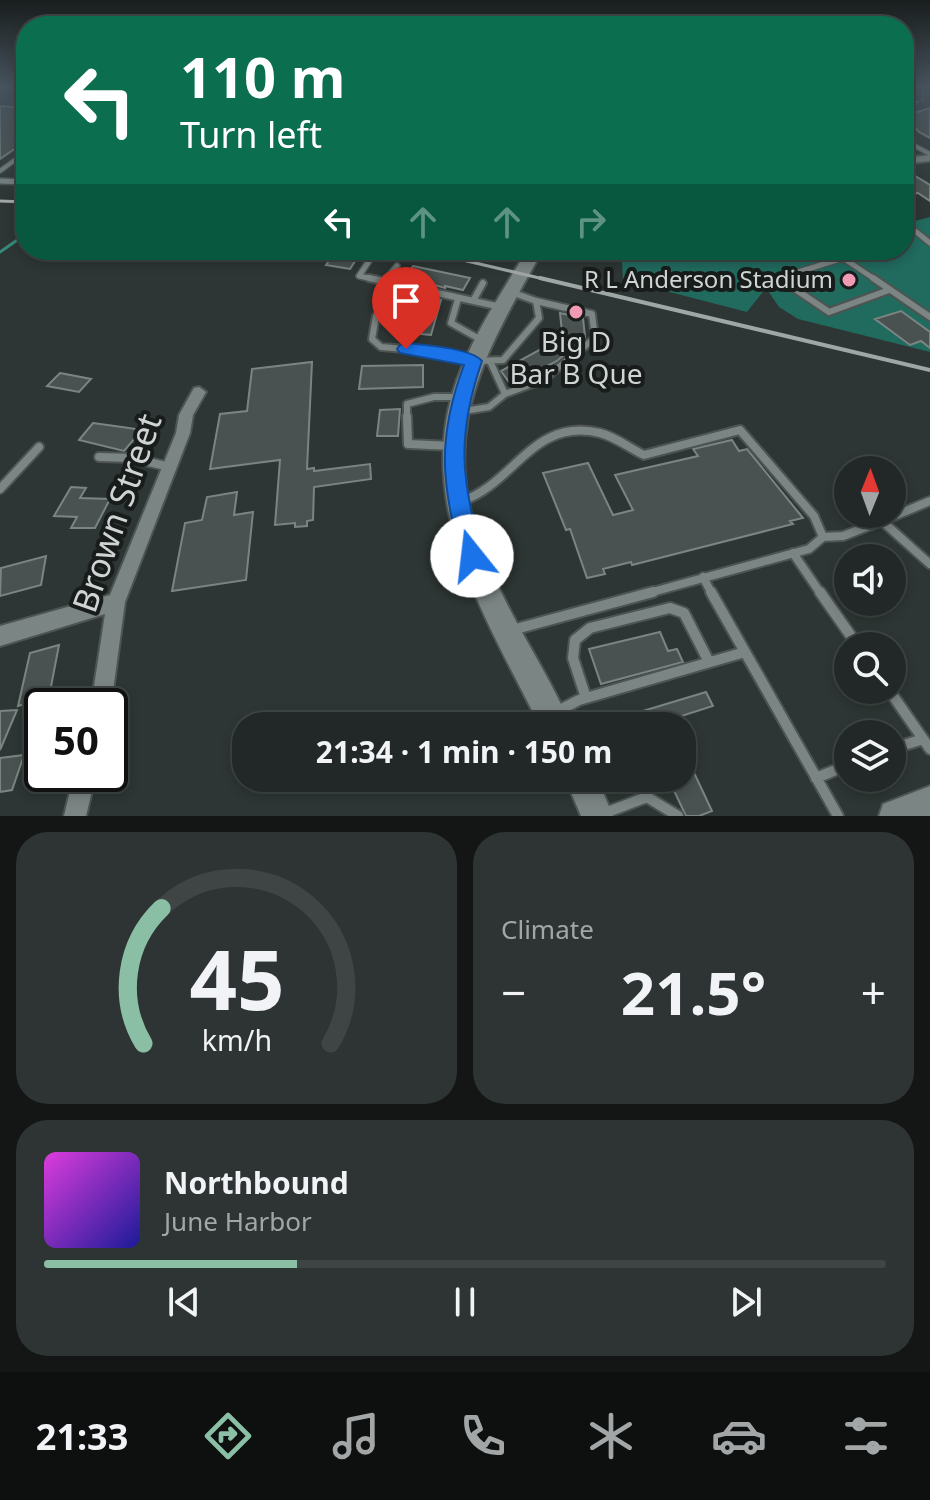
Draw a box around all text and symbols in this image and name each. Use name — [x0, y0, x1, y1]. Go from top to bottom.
text: 110 m — [180, 38, 345, 114]
icon: left — [48, 48, 152, 152]
text: Turn left — [180, 110, 322, 159]
icon: left — [317, 200, 361, 244]
icon: ahead — [401, 200, 445, 244]
icon: ahead — [485, 200, 529, 244]
icon: right — [569, 200, 613, 244]
place label: R L Anderson Stadium — [584, 262, 833, 295]
pin — [372, 267, 440, 349]
marker: R L Anderson Stadium — [840, 271, 858, 289]
icon: arrive — [384, 279, 428, 323]
marker: Big D Bar B Que — [567, 303, 585, 321]
place label: Big D Bar B Que — [509, 322, 643, 392]
street label: Brown Street — [61, 407, 171, 618]
north arrow — [834, 456, 906, 528]
map controls — [834, 456, 906, 792]
position arrow — [430, 514, 514, 598]
button: sound — [834, 544, 906, 616]
button: search — [834, 632, 906, 704]
speed limit sign: 50 — [24, 688, 128, 792]
button: layers — [834, 720, 906, 792]
text: 21:34 · 1 min · 150 m — [316, 731, 612, 772]
text: Climate — [501, 911, 594, 947]
text: 45 — [189, 921, 284, 1034]
text: 21.5° — [621, 951, 766, 1033]
text: − — [501, 962, 526, 1022]
text: + — [861, 962, 886, 1022]
text: km/h — [201, 1020, 272, 1059]
text: Northbound — [164, 1162, 349, 1203]
text: June Harbor — [164, 1203, 312, 1239]
icon: previous — [162, 1280, 206, 1324]
icon: pause — [443, 1280, 487, 1324]
icon: next — [724, 1280, 768, 1324]
icon: directions — [200, 1408, 256, 1464]
icon: music — [328, 1408, 384, 1464]
icon: phone — [455, 1408, 511, 1464]
icon: climate — [583, 1408, 639, 1464]
icon: car — [711, 1408, 767, 1464]
icon: filters — [838, 1408, 894, 1464]
text: 21:33 — [36, 1412, 128, 1461]

